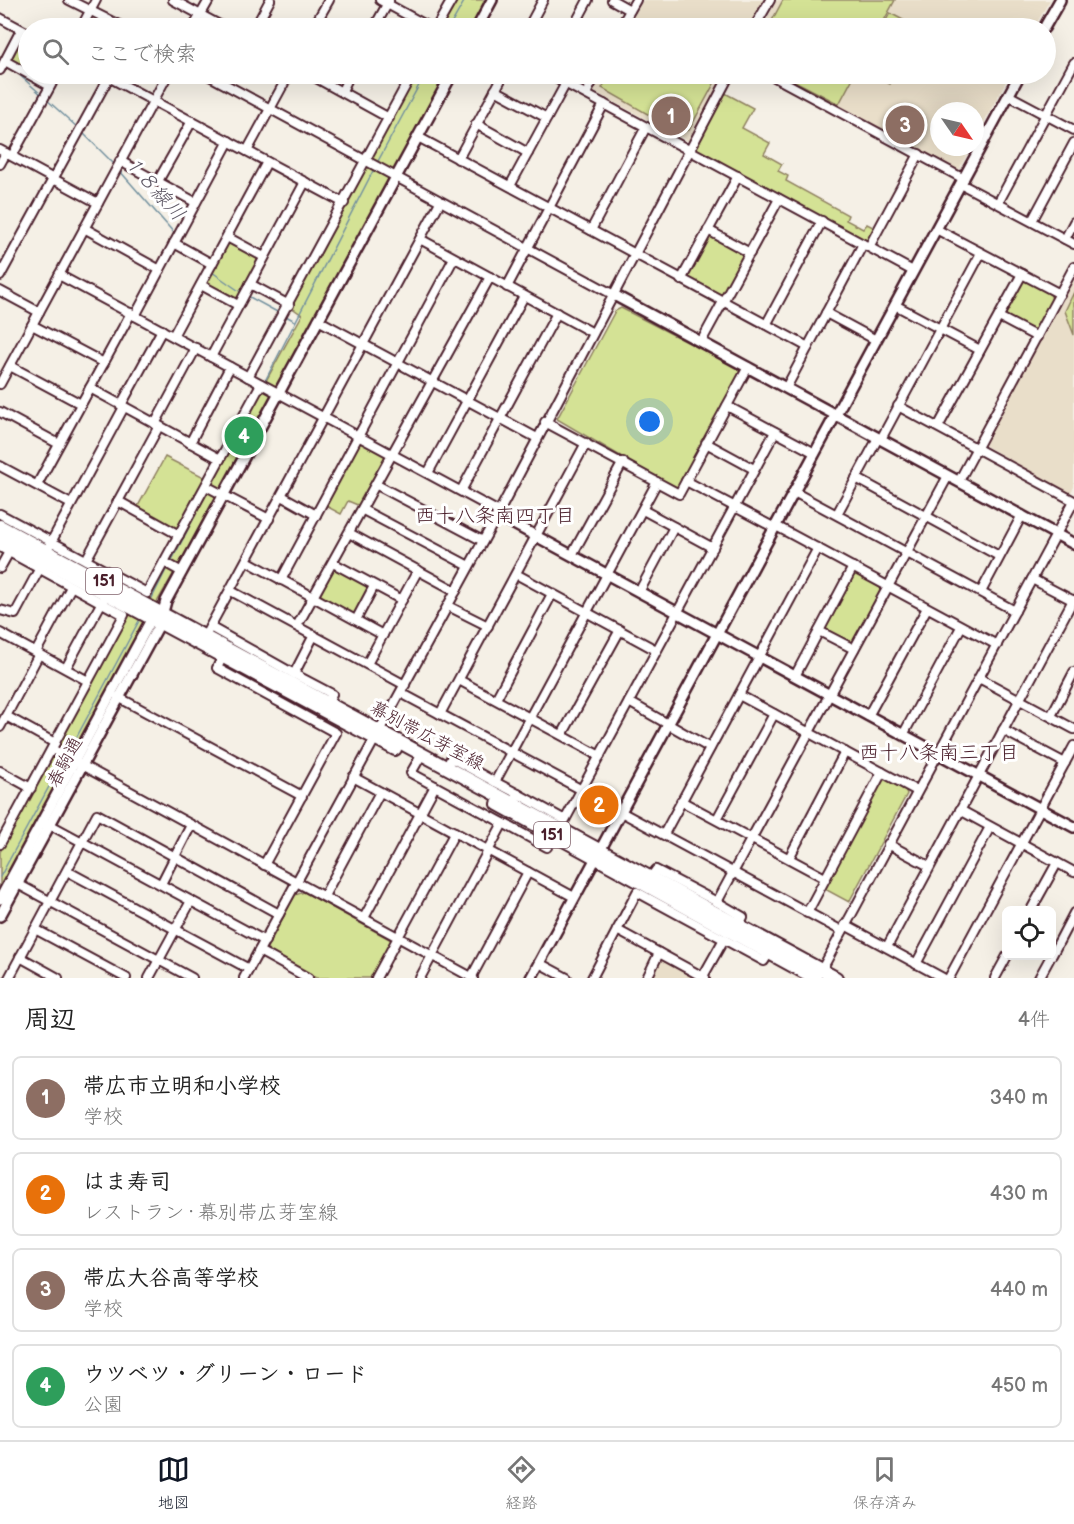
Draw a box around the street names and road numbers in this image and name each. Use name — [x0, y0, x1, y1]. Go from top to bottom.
road number: 151 — [86, 568, 122, 594]
street label: 幕別帯広芽室線 — [366, 697, 488, 775]
street label: 春駒通 — [43, 733, 87, 791]
road number: 151 — [534, 822, 570, 848]

